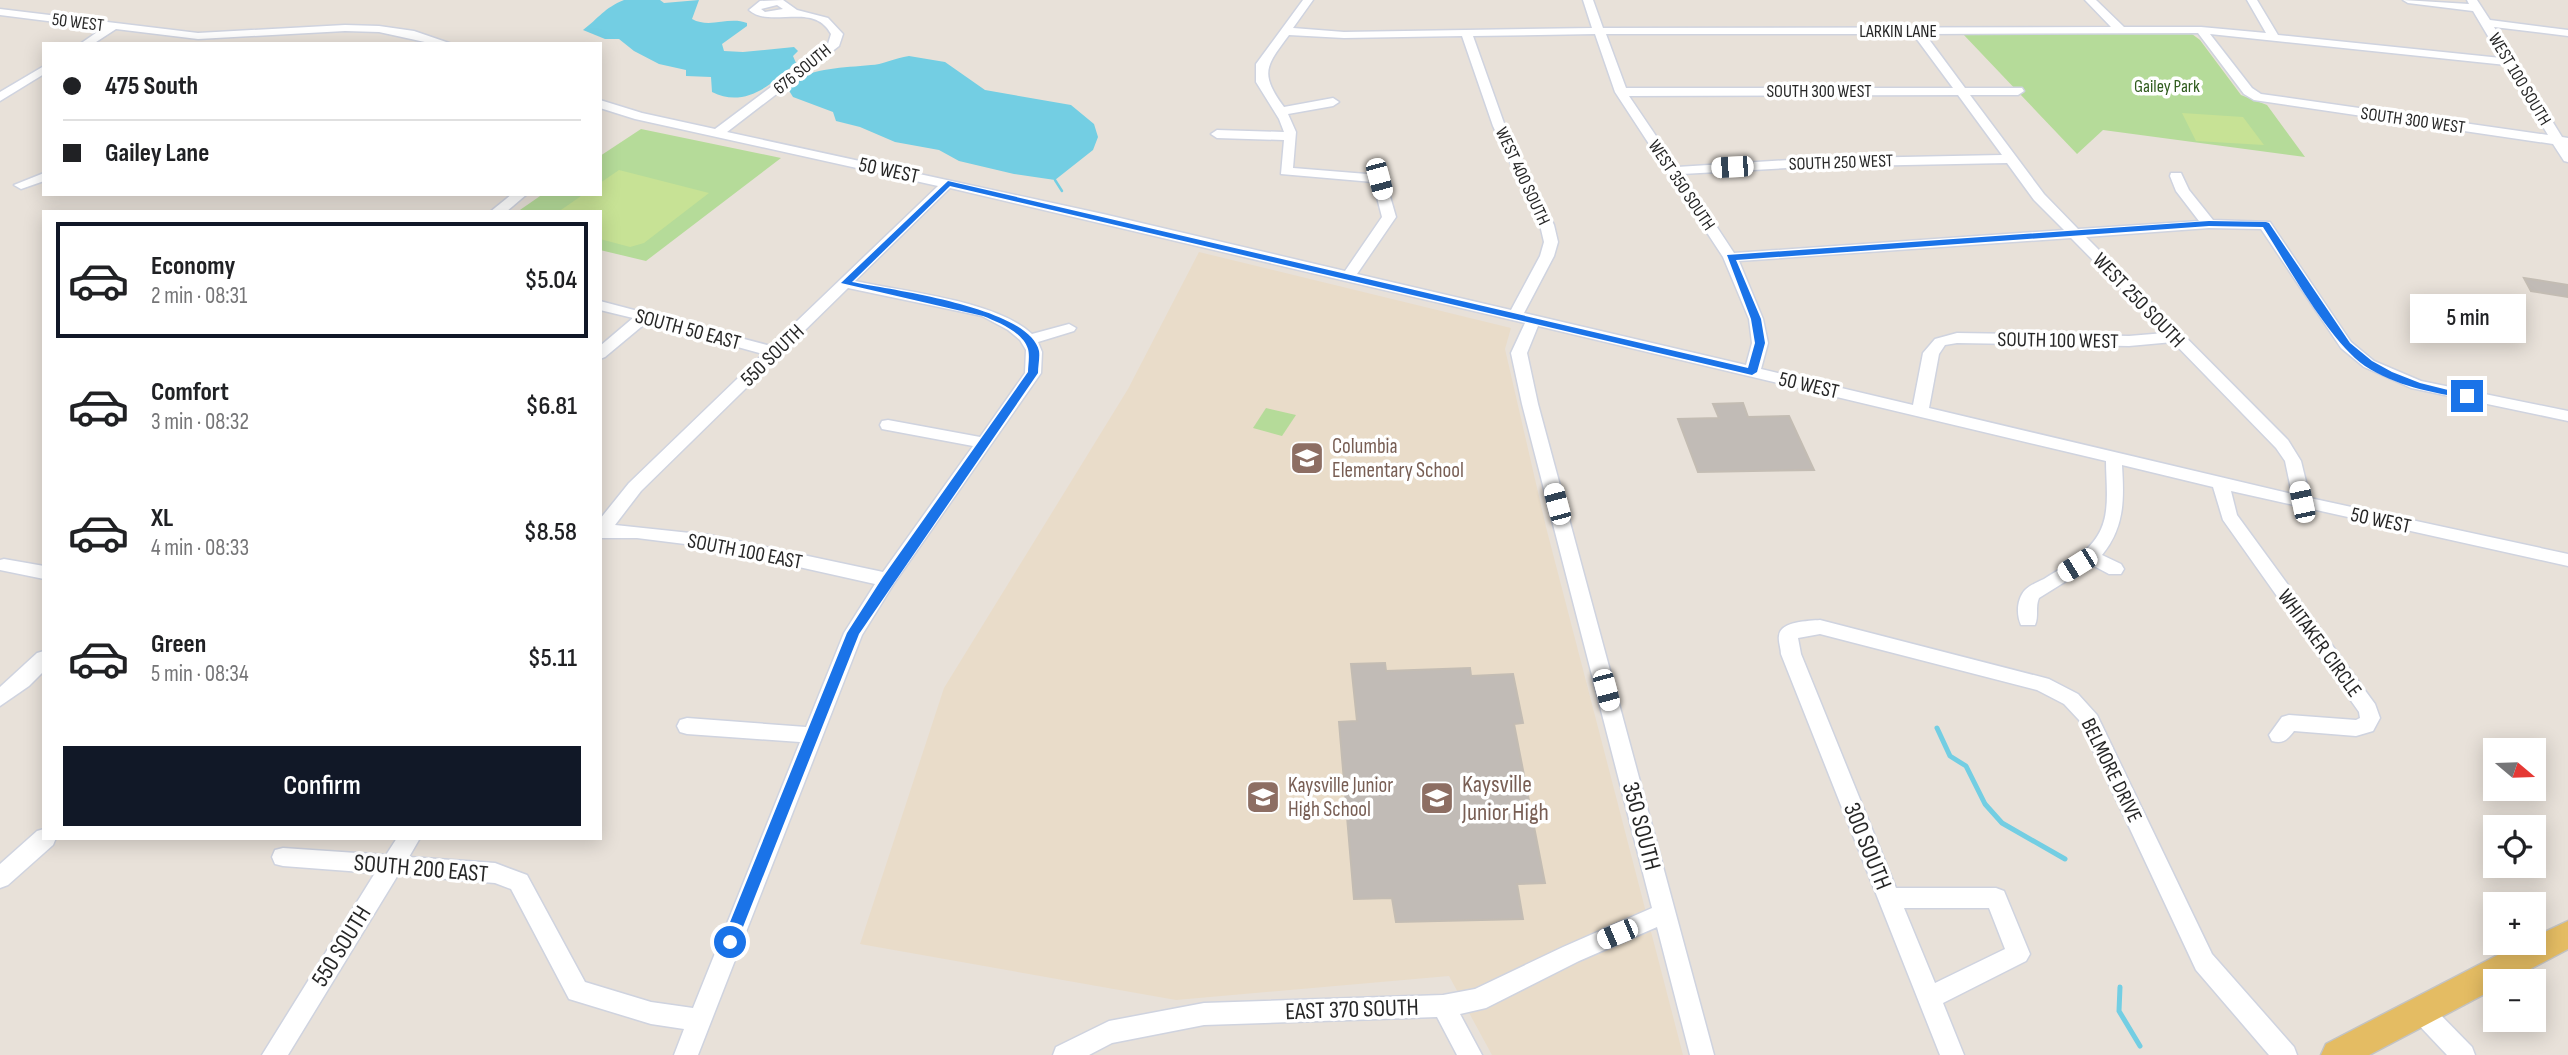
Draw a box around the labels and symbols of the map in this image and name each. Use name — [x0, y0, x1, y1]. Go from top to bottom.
street label: 50 WEST — [51, 9, 105, 36]
street label: LARKIN LANE — [1859, 21, 1937, 42]
street label: WEST 100 SOUTH — [2484, 29, 2555, 129]
street label: 676 SOUTH — [769, 40, 835, 99]
park label: Gailey Park — [2134, 76, 2200, 97]
street label: SOUTH 300 WEST — [1766, 81, 1872, 102]
street label: SOUTH 300 WEST — [2359, 103, 2467, 138]
street label: WEST 400 SOUTH — [1491, 124, 1554, 228]
street label: WEST 350 SOUTH — [1644, 136, 1719, 234]
street label: SOUTH 250 WEST — [1789, 150, 1894, 175]
street label: 50 WEST — [857, 152, 922, 189]
car — [1711, 155, 1754, 179]
car — [1364, 156, 1395, 202]
street label: WEST 250 SOUTH — [2087, 248, 2190, 353]
callout: 5 min — [2409, 294, 2525, 344]
street label: SOUTH 50 EAST — [632, 303, 744, 356]
street label: 550 SOUTH — [735, 319, 809, 392]
street label: SOUTH 100 WEST — [1997, 327, 2119, 354]
street label: 50 WEST — [1776, 366, 1842, 405]
route end — [2451, 380, 2483, 412]
place label: Columbia Elementary School — [1332, 434, 1464, 483]
school or university icon: Columbia Elementary School — [1288, 439, 1326, 477]
car — [2288, 479, 2317, 525]
car — [1542, 481, 1573, 527]
street label: 50 WEST — [2349, 502, 2414, 539]
street label: SOUTH 100 EAST — [685, 528, 805, 575]
car — [2054, 545, 2101, 585]
street label: WHITAKER CIRCLE — [2272, 585, 2367, 702]
car — [1591, 667, 1622, 713]
street label: BELMORE DRIVE — [2076, 714, 2147, 826]
north arrow — [2483, 738, 2546, 802]
place label: Kaysville Junior High — [1461, 770, 1549, 827]
place label: Kaysville Junior High School — [1288, 773, 1393, 822]
school or university icon: Kaysville Junior High School — [1244, 778, 1282, 816]
school or university icon: Kaysville Junior High — [1418, 779, 1456, 817]
street label: 350 SOUTH — [1616, 779, 1667, 873]
street label: 300 SOUTH — [1837, 798, 1898, 894]
street label: SOUTH 200 EAST — [353, 848, 490, 889]
street label: 550 SOUTH — [305, 901, 377, 992]
car — [1594, 916, 1641, 952]
route start — [714, 926, 746, 958]
street label: EAST 370 SOUTH — [1285, 993, 1419, 1026]

